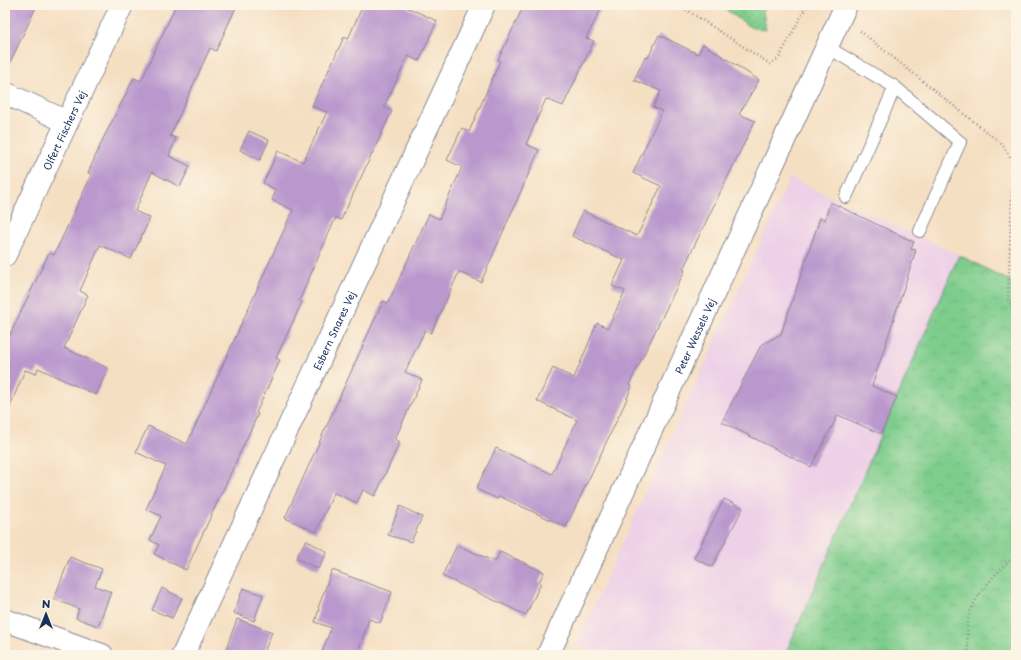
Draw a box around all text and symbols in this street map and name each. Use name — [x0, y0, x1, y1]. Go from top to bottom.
street label: Olfert Fischers Vej — [38, 88, 89, 172]
street label: Esbern Snares Vej — [309, 288, 358, 372]
street label: Peter Wessels Vej — [670, 295, 718, 376]
north arrow — [26, 594, 66, 634]
text: N — [42, 595, 51, 612]

